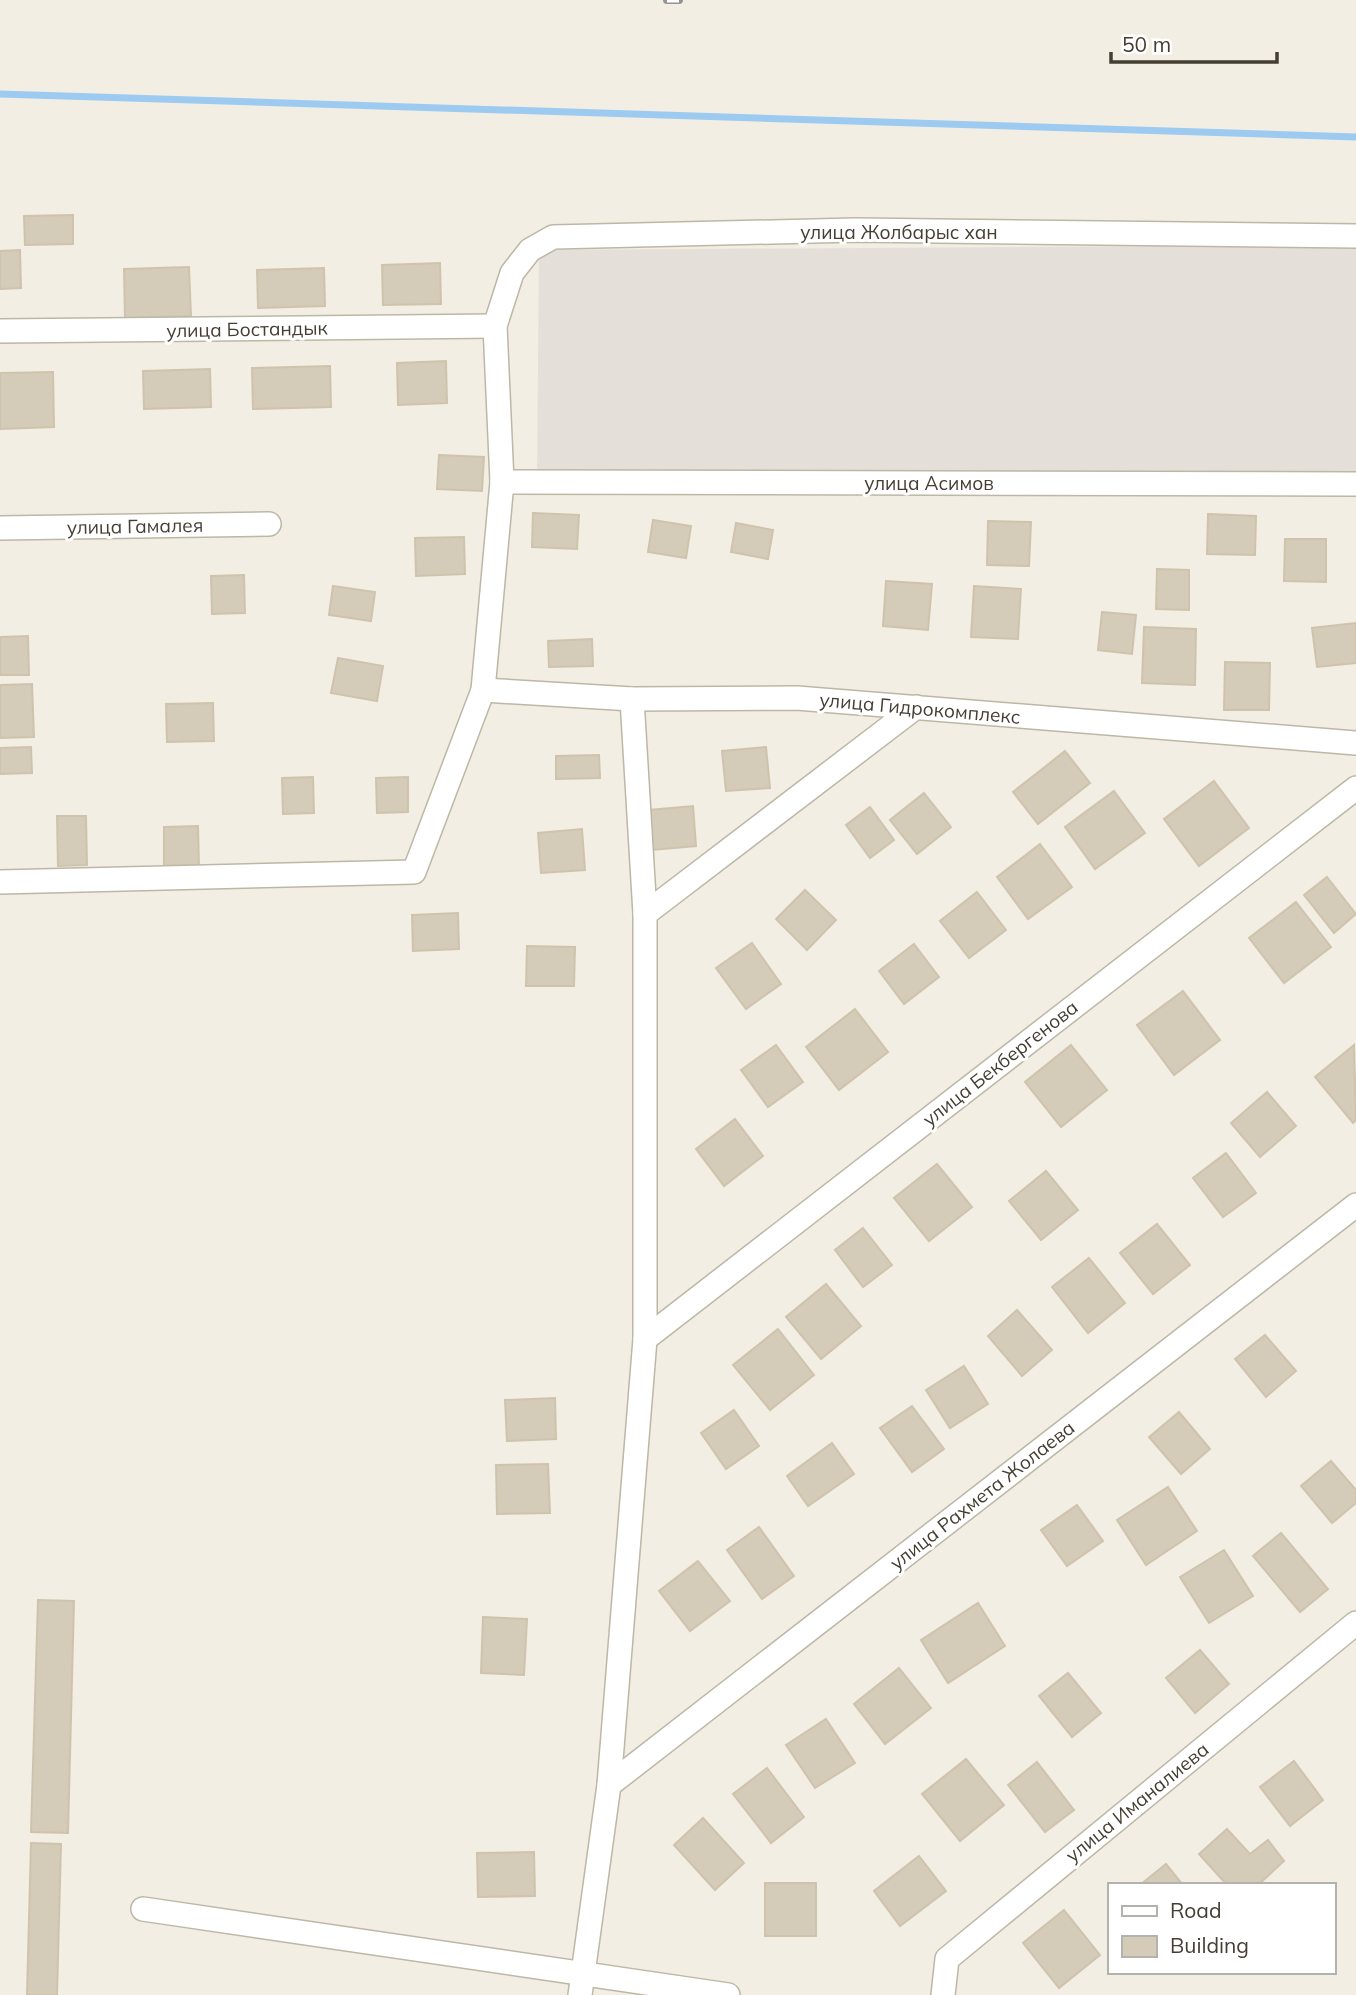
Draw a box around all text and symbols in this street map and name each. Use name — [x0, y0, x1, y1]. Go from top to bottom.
scale bar — [1111, 21, 1277, 65]
text: 50 m — [1122, 31, 1171, 57]
street label: улица Жолбарыс хан — [800, 220, 998, 244]
street label: улица Бостандык — [166, 316, 329, 342]
street label: улица Асимов — [864, 471, 994, 495]
street label: улица Гамалея — [67, 513, 203, 539]
street label: улица Гидрокомплекс — [818, 687, 1022, 729]
street label: улица Бекбергенова — [917, 995, 1083, 1131]
street label: улица Рахмета Жолаева — [885, 1415, 1079, 1575]
street label: улица Иманалиева — [1061, 1737, 1213, 1867]
legend — [1108, 1883, 1335, 1974]
text: Road — [1170, 1897, 1221, 1923]
text: Building — [1170, 1932, 1249, 1958]

